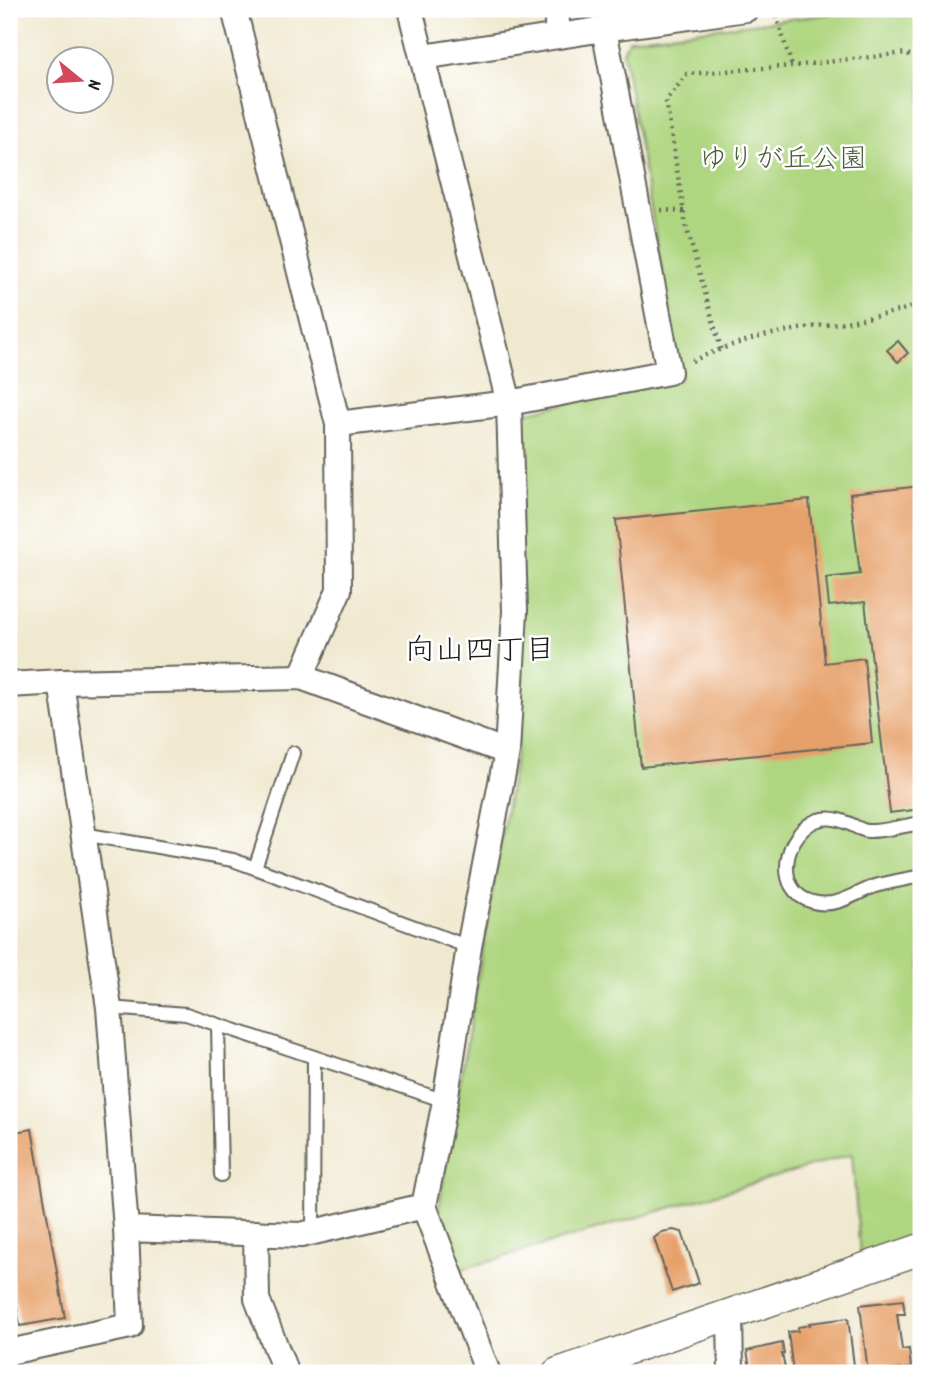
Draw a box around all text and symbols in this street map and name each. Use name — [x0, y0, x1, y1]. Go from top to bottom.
north arrow — [46, 46, 116, 116]
text: N — [79, 76, 107, 93]
park label: ゆりが丘公園 — [699, 142, 867, 182]
district label: 向山四丁目 — [405, 632, 555, 675]

